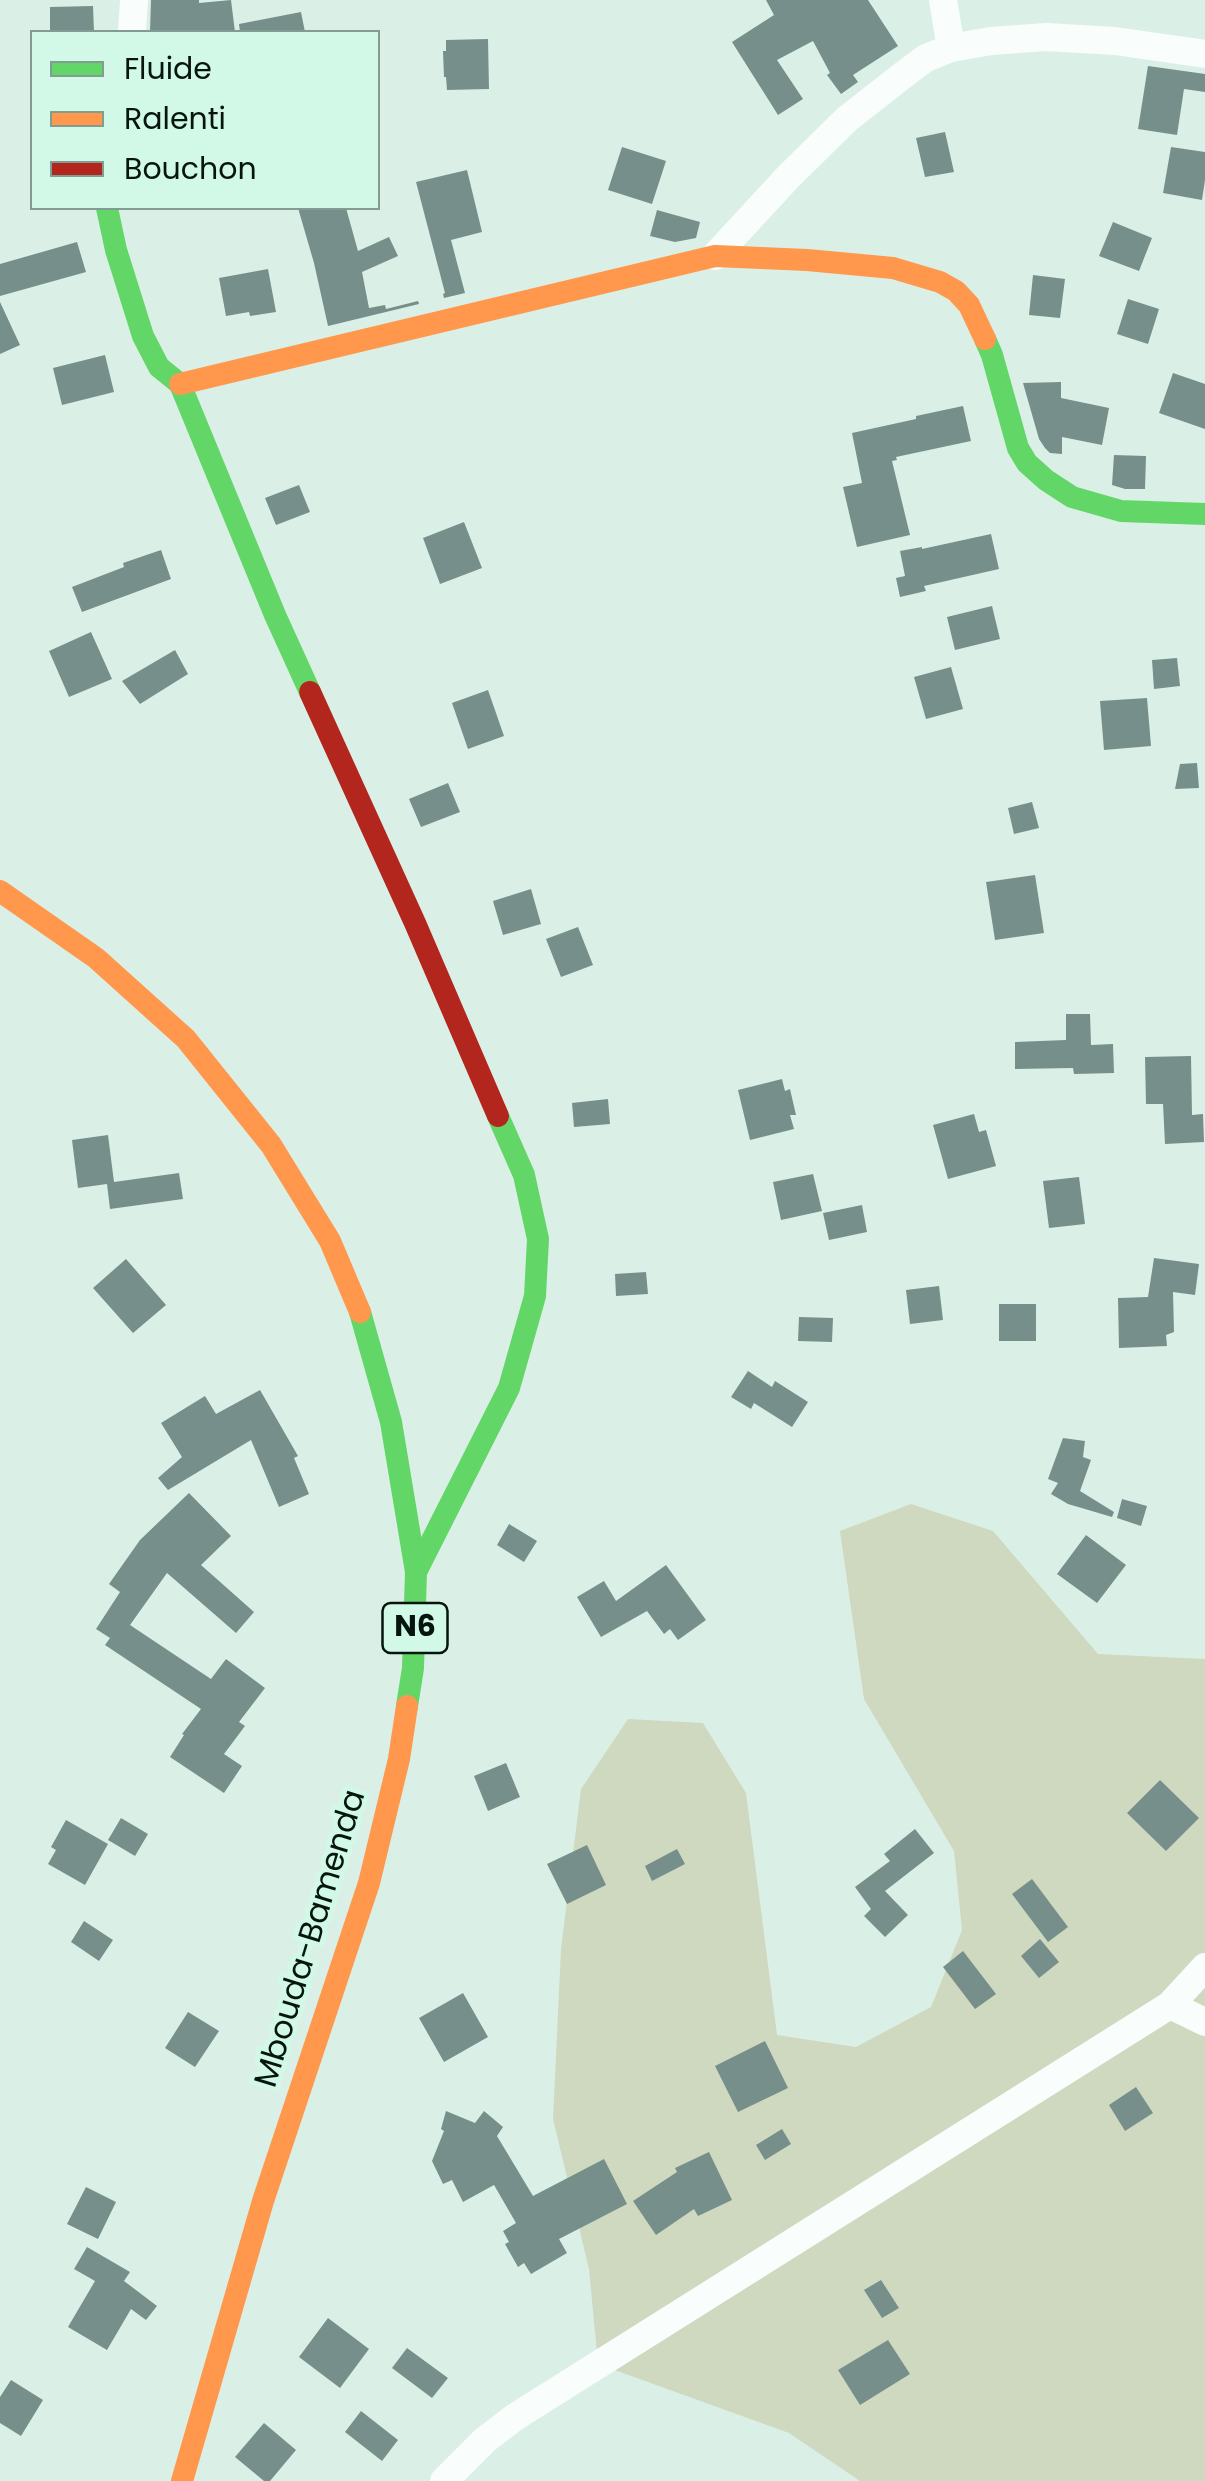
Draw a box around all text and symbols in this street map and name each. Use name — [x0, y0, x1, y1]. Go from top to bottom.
legend — [30, 30, 380, 210]
text: Fluide — [124, 47, 212, 90]
text: Ralenti — [124, 97, 226, 140]
text: Bouchon — [124, 147, 257, 190]
road number: N6 — [382, 1603, 448, 1653]
street label: Mbouda-Bamenda — [248, 1786, 376, 2092]

